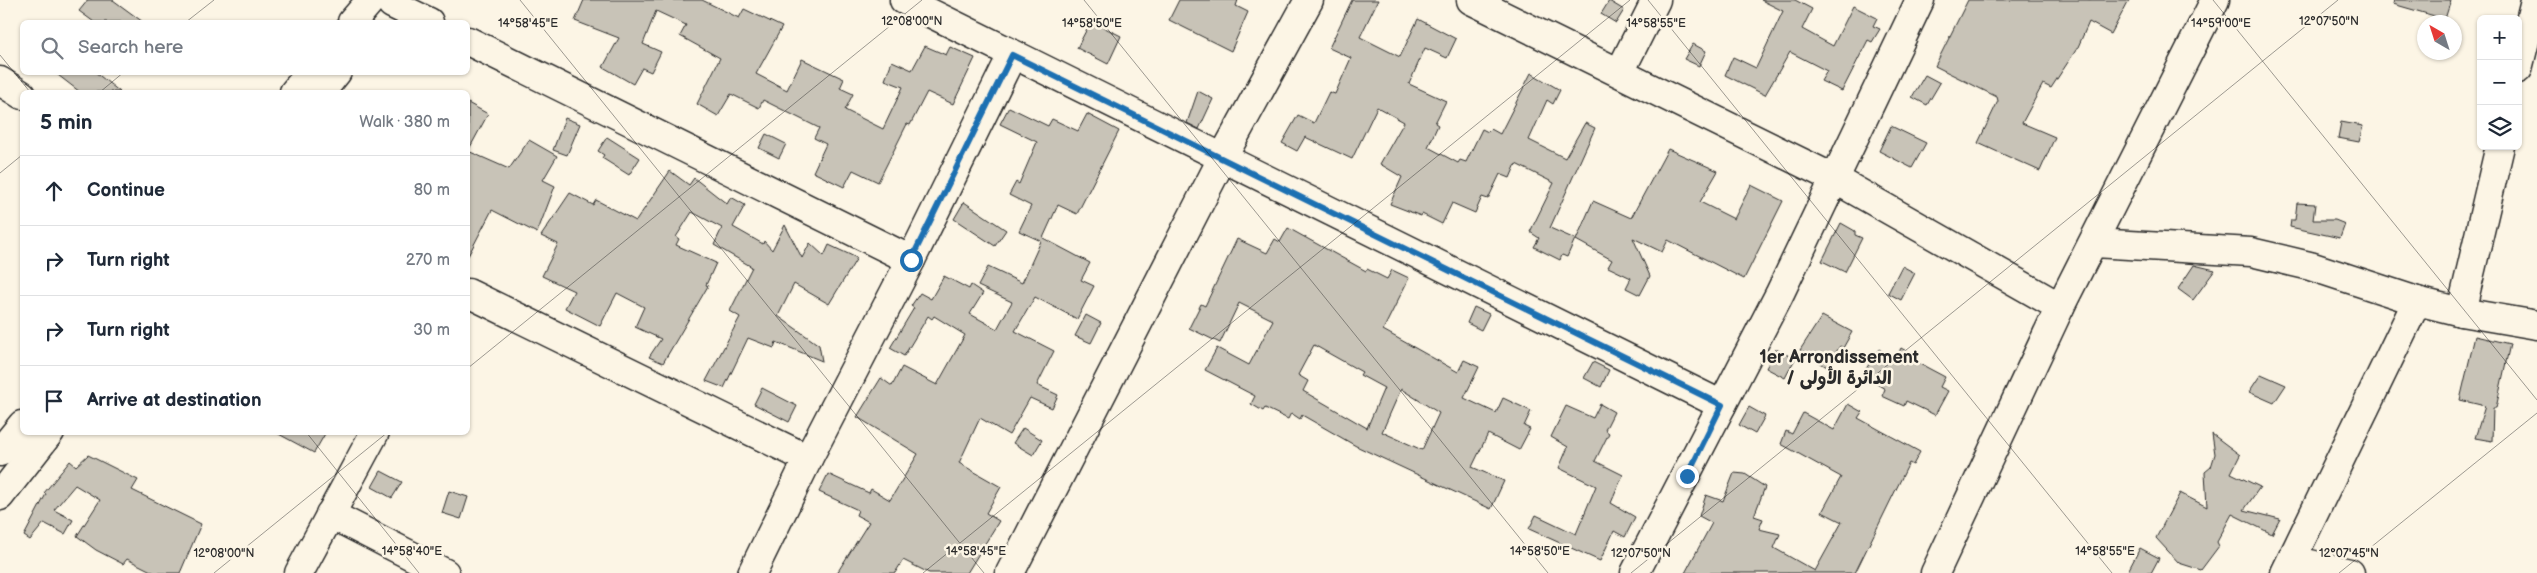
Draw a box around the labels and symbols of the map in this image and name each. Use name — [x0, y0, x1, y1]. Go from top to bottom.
text: 12°08'00"N — [881, 14, 943, 29]
text: 12°07'50"N — [2299, 14, 2359, 29]
north arrow — [2417, 15, 2462, 60]
text: 14°58'45"E — [498, 16, 558, 31]
text: 14°58'50"E — [1062, 16, 1122, 31]
text: 14°58'55"E — [1626, 16, 1686, 31]
text: 14°59'00"E — [2191, 16, 2251, 31]
route start — [900, 249, 923, 272]
district label: 1er Arrondissement / الدائرة الأولى — [1759, 347, 1919, 390]
route end — [1676, 465, 1699, 488]
text: 14°58'40"E — [382, 544, 442, 559]
text: 14°58'45"E — [946, 544, 1006, 559]
text: 14°58'50"E — [1510, 544, 1570, 559]
text: 14°58'55"E — [2075, 544, 2135, 559]
text: 12°08'00"N — [193, 546, 255, 561]
text: 12°07'50"N — [1611, 546, 1671, 561]
text: 12°07'45"N — [2319, 546, 2379, 561]

